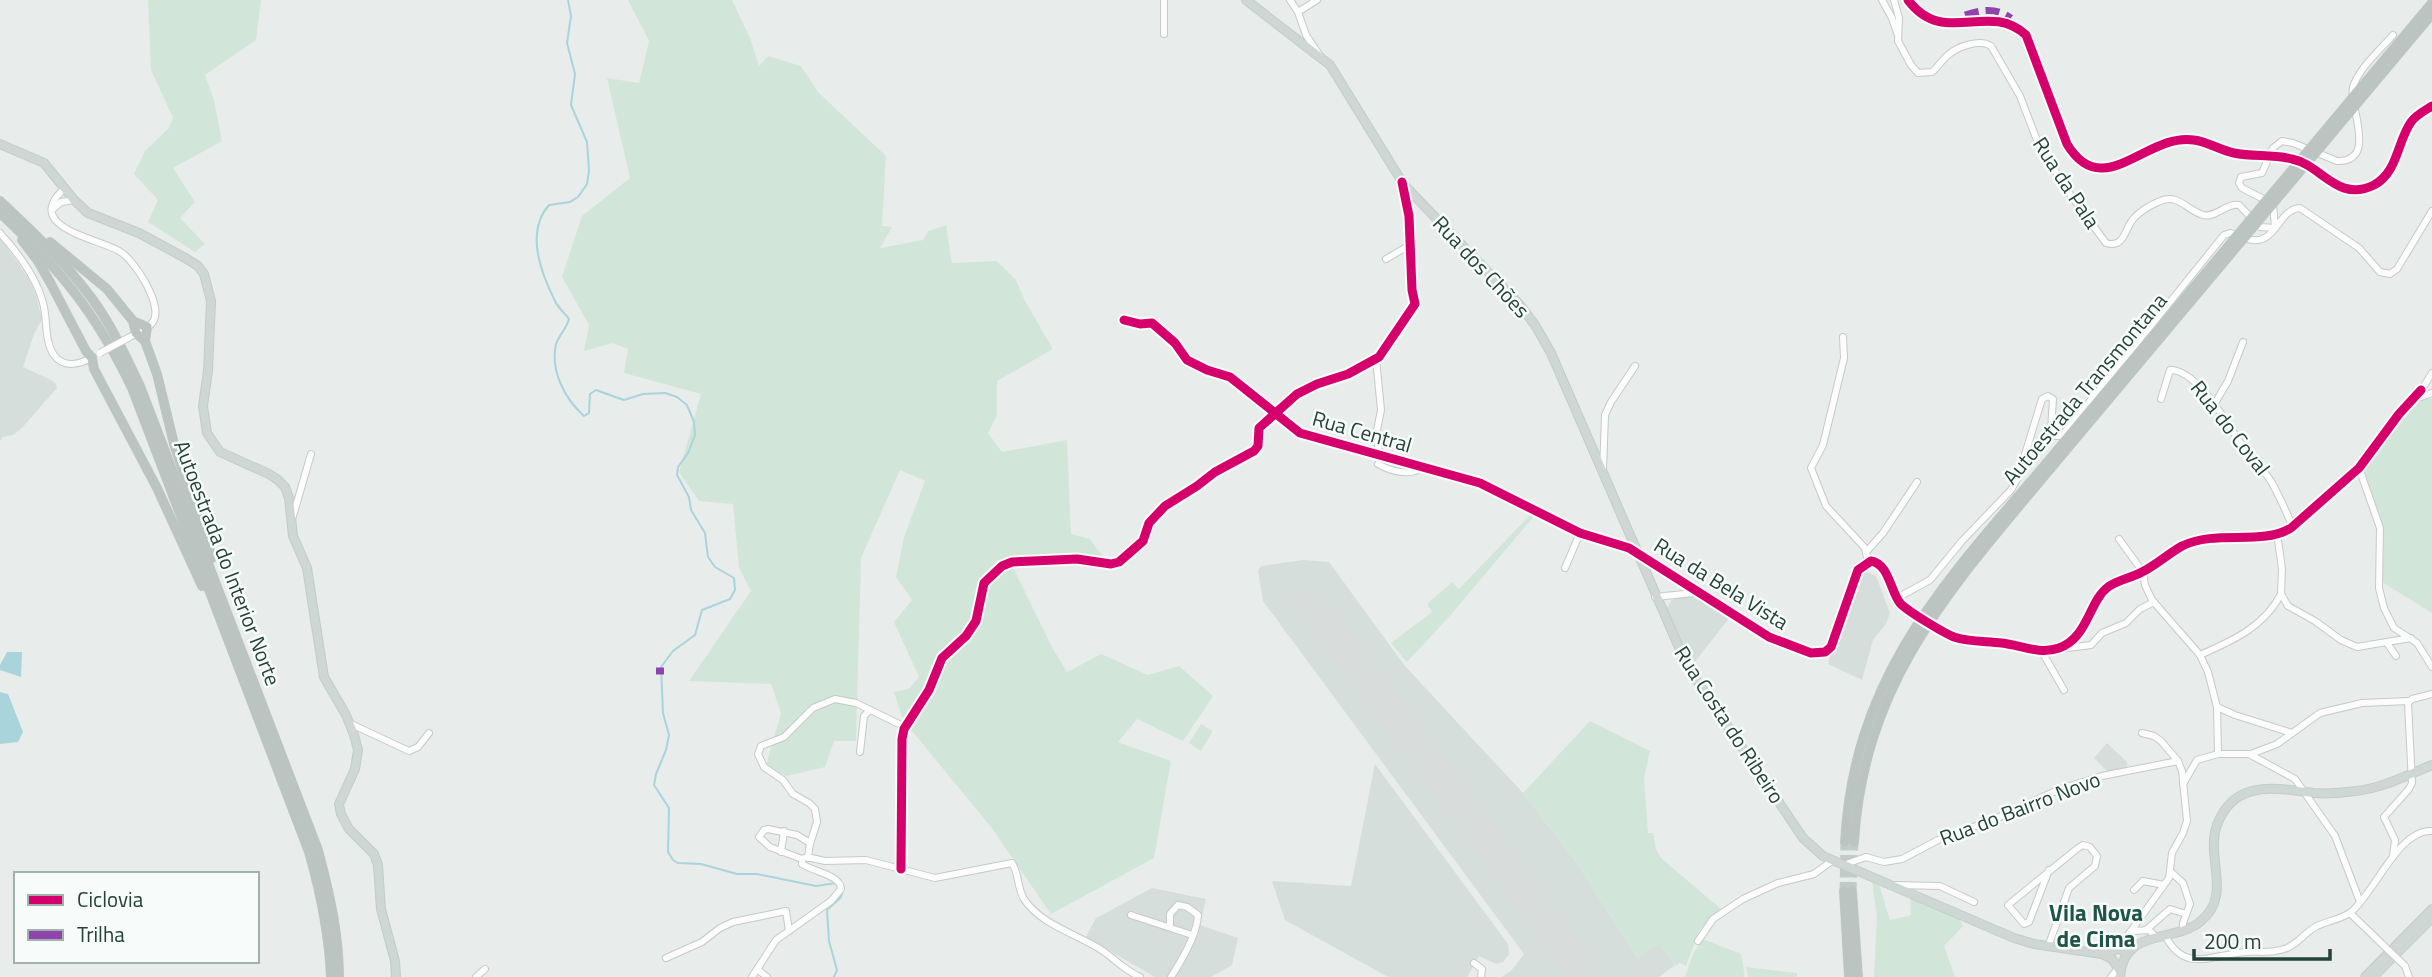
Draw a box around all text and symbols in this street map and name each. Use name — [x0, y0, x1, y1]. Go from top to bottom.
street label: Rua da Pala — [2025, 130, 2109, 235]
street label: Rua dos Chões — [1426, 208, 1538, 325]
street label: Autoestrada Transmontana — [1994, 285, 2174, 491]
street label: Rua do Coval — [2183, 373, 2278, 482]
street label: Rua Central — [1309, 402, 1416, 461]
street label: Autoestrada do Interior Norte — [166, 435, 290, 690]
street label: Rua da Bela Vista — [1648, 529, 1795, 638]
street label: Rua Costa do Ribeiro — [1667, 639, 1793, 810]
street label: Rua do Bairro Novo — [1935, 763, 2105, 853]
legend — [14, 872, 259, 963]
text: Ciclovia — [77, 883, 144, 915]
district label: Vila Nova de Cima — [2049, 895, 2143, 956]
text: Trilha — [77, 918, 125, 950]
scale bar — [2194, 918, 2330, 962]
text: 200 m — [2204, 925, 2261, 957]

